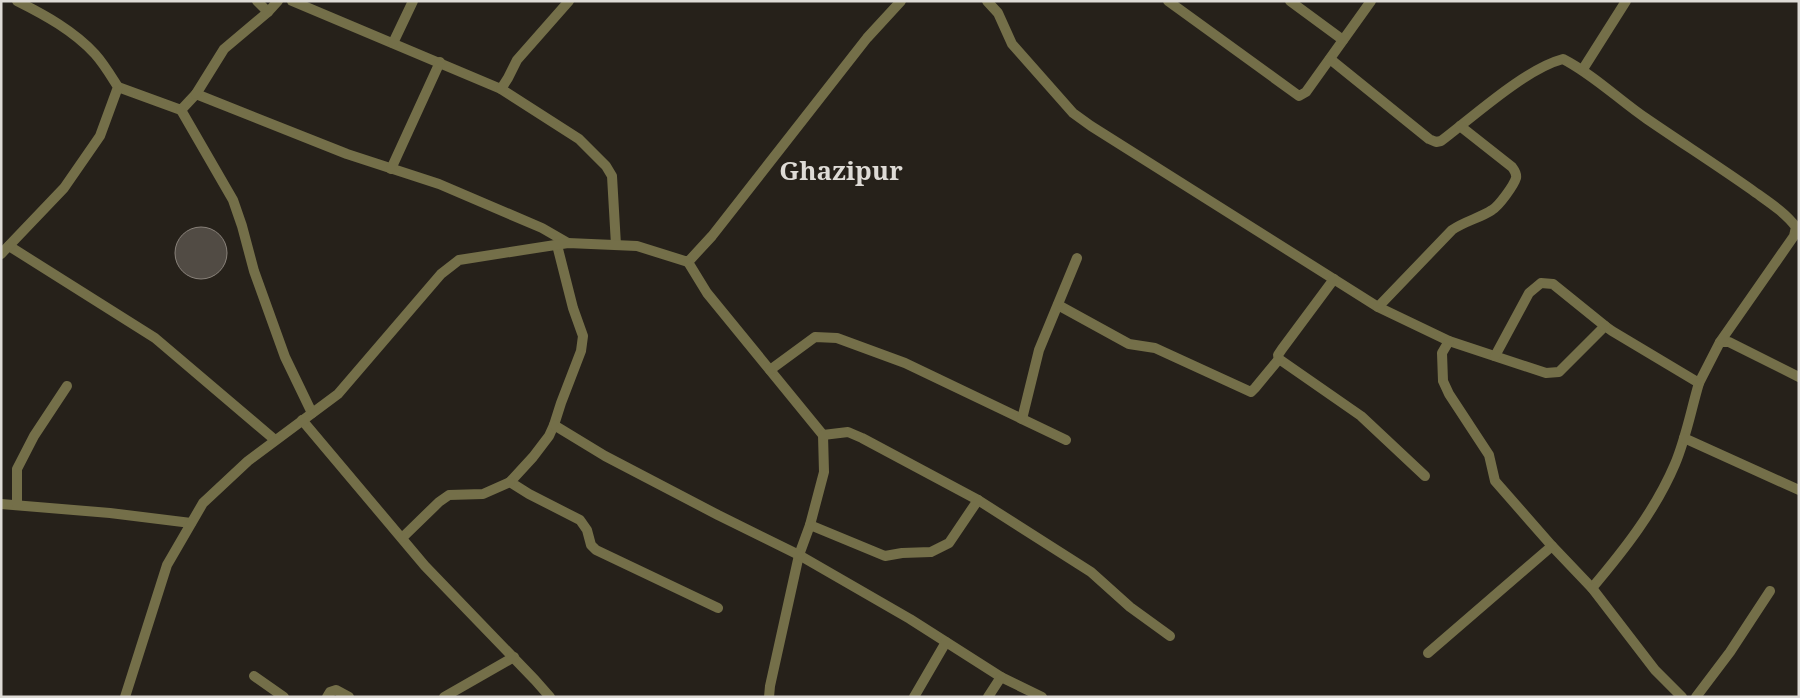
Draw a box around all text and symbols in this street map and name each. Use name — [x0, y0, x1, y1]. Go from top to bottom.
district label: Ghazipur — [779, 152, 903, 188]

